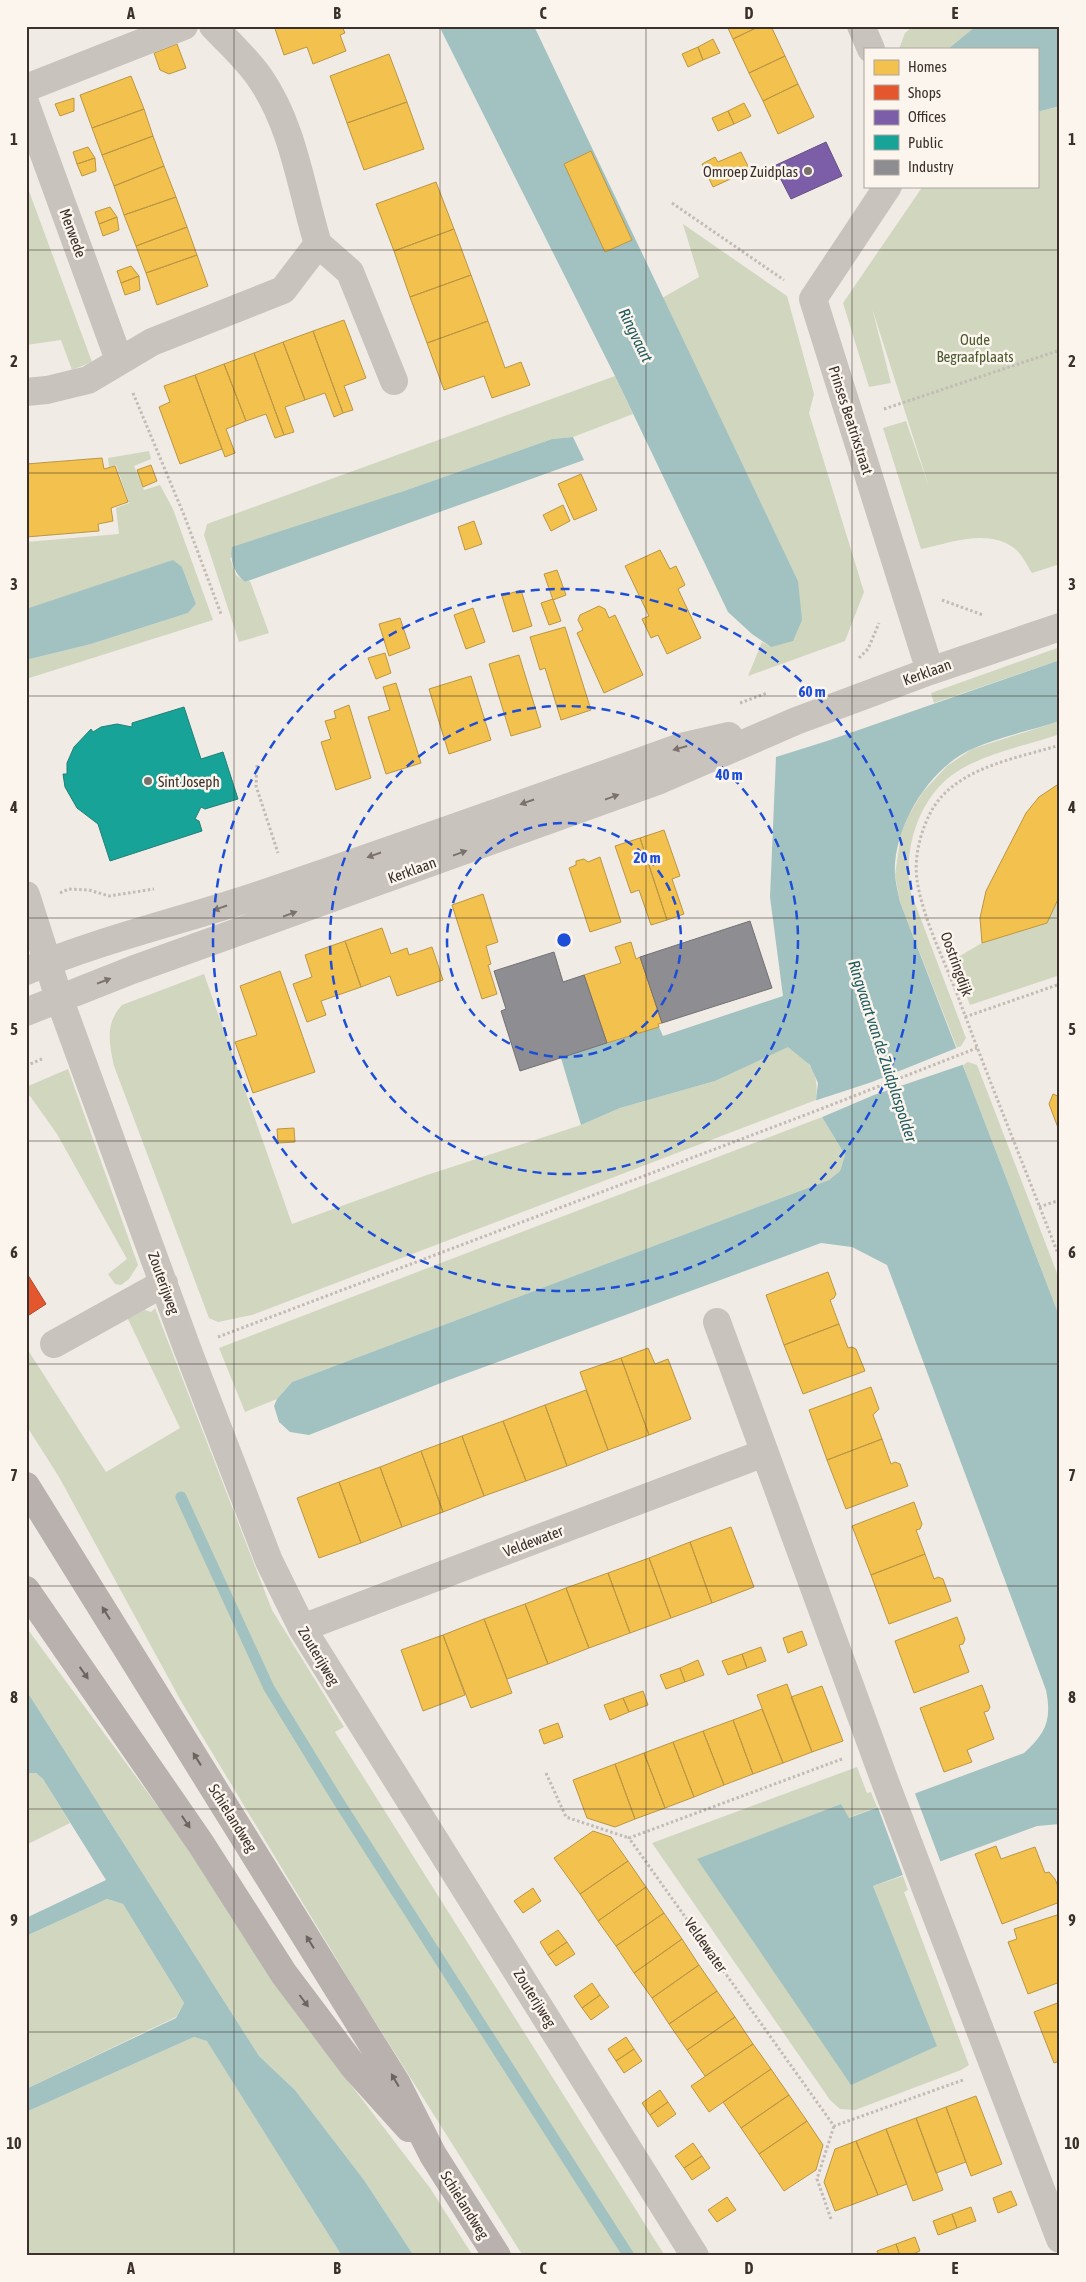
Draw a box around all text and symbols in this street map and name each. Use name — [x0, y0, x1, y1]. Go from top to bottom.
text: A — [126, 4, 135, 22]
text: B — [333, 4, 341, 22]
text: C — [539, 4, 547, 22]
text: D — [745, 4, 754, 22]
text: E — [952, 4, 959, 22]
legend — [864, 48, 1038, 188]
text: Homes — [908, 58, 947, 75]
text: Shops — [908, 84, 941, 101]
text: Offices — [908, 108, 946, 125]
text: 1 — [10, 130, 18, 148]
text: 1 — [1068, 130, 1076, 148]
text: Public — [908, 134, 943, 151]
text: Industry — [908, 158, 954, 175]
place label: Omroep Zuidplas — [703, 163, 798, 180]
marker: Omroep Zuidplas — [802, 165, 814, 177]
street label: Merwede — [56, 206, 90, 260]
water label: Ringvaart — [614, 305, 657, 366]
park label: Oude Begraafplaats — [936, 331, 1014, 365]
text: 2 — [10, 352, 18, 370]
text: 2 — [1068, 352, 1076, 370]
street label: Prinses Beatrixstraat — [825, 364, 877, 476]
text: 3 — [10, 575, 18, 593]
text: 3 — [1068, 575, 1076, 593]
street label: Kerklaan — [901, 655, 953, 689]
text: 60 m — [799, 683, 826, 700]
one-way arrow — [673, 744, 688, 752]
text: 40 m — [715, 766, 743, 783]
place label: Sint Joseph — [158, 773, 220, 790]
marker: Sint Joseph — [142, 775, 154, 787]
one-way arrow — [605, 793, 620, 800]
text: 4 — [9, 798, 18, 816]
one-way arrow — [519, 798, 534, 806]
text: 4 — [1067, 798, 1076, 816]
one-way arrow — [452, 849, 467, 856]
text: 20 m — [634, 849, 661, 866]
one-way arrow — [366, 852, 381, 859]
street label: Kerklaan — [386, 853, 438, 887]
one-way arrow — [212, 904, 227, 912]
one-way arrow — [283, 910, 298, 917]
street label: Oostringdijk — [937, 929, 977, 999]
centre of rings — [555, 931, 573, 949]
water label: Ringvaart van de Zuidplaspolder — [844, 958, 921, 1146]
one-way arrow — [97, 976, 112, 984]
text: 5 — [10, 1020, 18, 1038]
text: 5 — [1068, 1020, 1076, 1038]
text: 6 — [10, 1243, 18, 1261]
text: 6 — [1068, 1243, 1076, 1261]
street label: Zouterijweg — [145, 1249, 183, 1317]
text: 7 — [10, 1466, 18, 1484]
text: 7 — [1068, 1466, 1076, 1484]
street label: Veldewater — [501, 1522, 566, 1560]
one-way arrow — [101, 1606, 111, 1619]
street label: Zouterijweg — [295, 1624, 343, 1689]
one-way arrow — [79, 1667, 89, 1680]
text: 8 — [10, 1688, 18, 1706]
text: 8 — [1068, 1688, 1076, 1706]
one-way arrow — [192, 1752, 201, 1766]
street label: Schielandweg — [205, 1781, 261, 1856]
one-way arrow — [181, 1815, 190, 1828]
text: 9 — [10, 1911, 18, 1929]
text: 9 — [1068, 1911, 1076, 1929]
street label: Veldewater — [681, 1915, 731, 1976]
one-way arrow — [305, 1935, 314, 1949]
street label: Zouterijweg — [510, 1966, 560, 2031]
one-way arrow — [299, 1994, 309, 2008]
one-way arrow — [390, 2074, 399, 2087]
text: 10 — [6, 2134, 22, 2152]
text: 10 — [1064, 2134, 1080, 2152]
street label: Schielandweg — [437, 2168, 493, 2243]
text: A — [126, 2259, 135, 2277]
text: B — [333, 2259, 341, 2277]
text: C — [539, 2259, 547, 2277]
text: D — [745, 2259, 754, 2277]
text: E — [952, 2259, 959, 2277]

